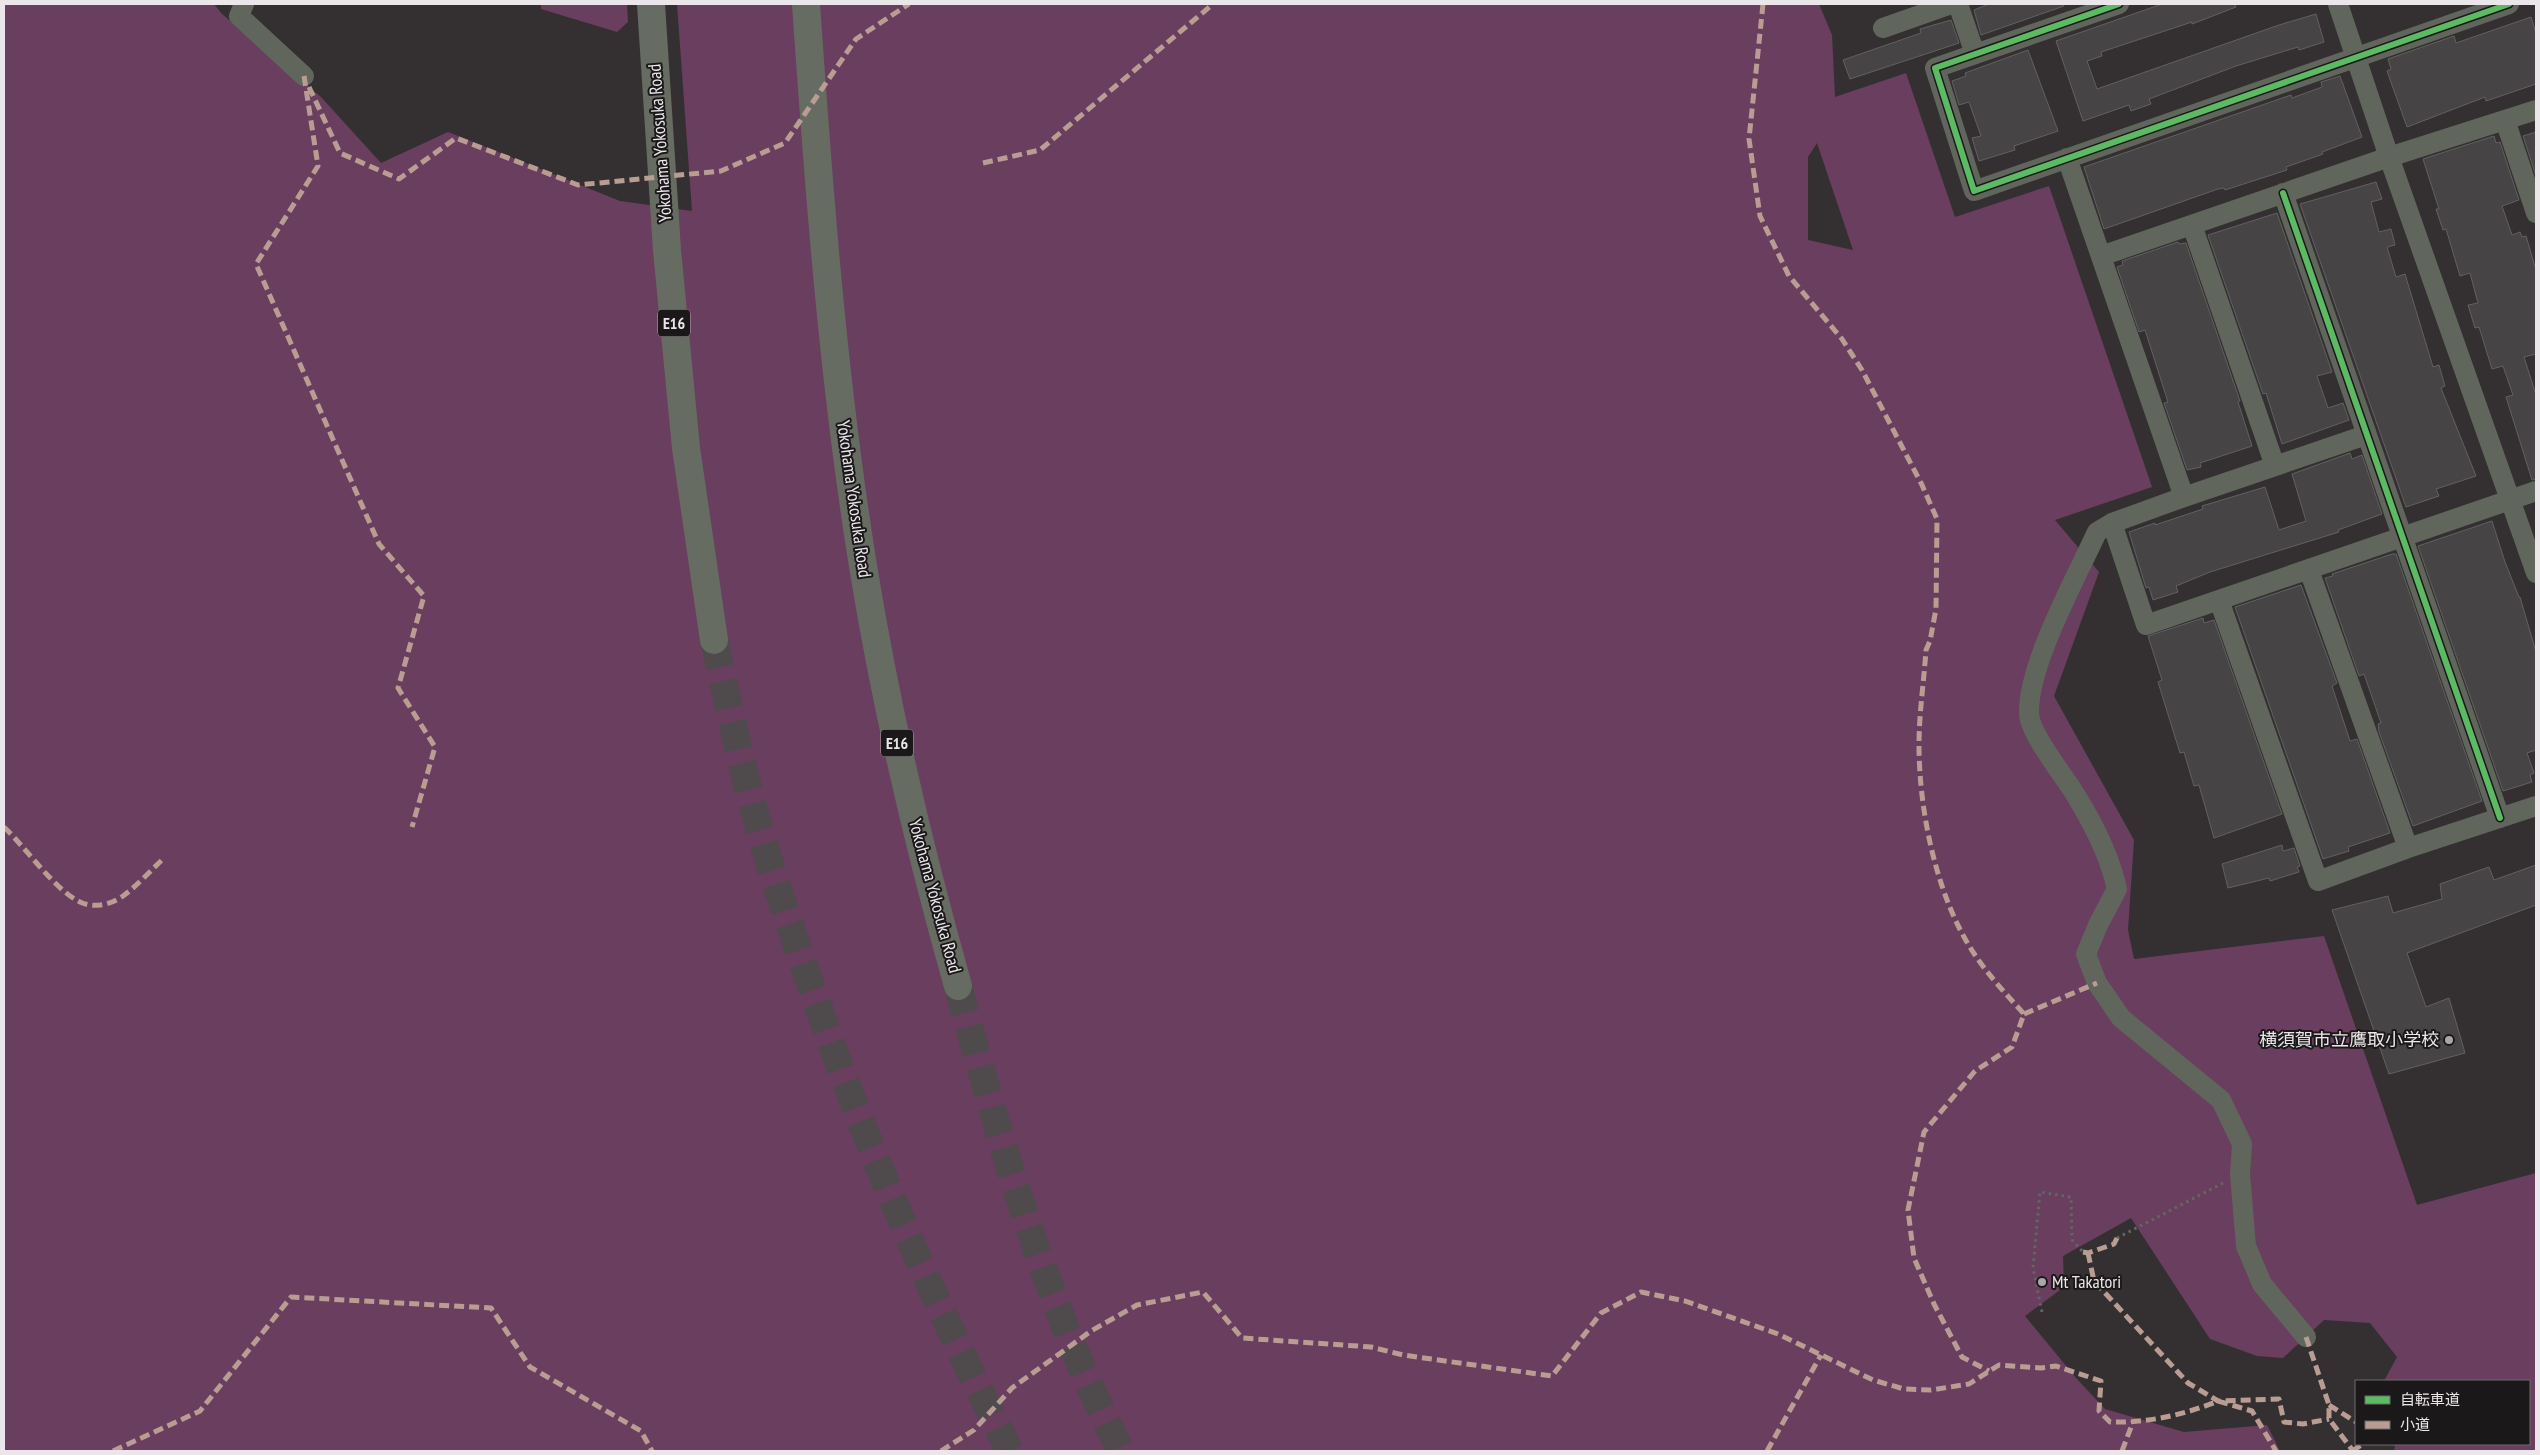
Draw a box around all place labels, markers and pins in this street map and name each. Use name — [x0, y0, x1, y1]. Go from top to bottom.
place label: 横須賀市立鷹取小学校 — [2259, 1028, 2439, 1051]
marker: 横須賀市立鷹取小学校 — [2443, 1034, 2455, 1046]
place label: Mt Takatori — [2052, 1270, 2121, 1293]
marker: Mt Takatori — [2036, 1276, 2048, 1288]

